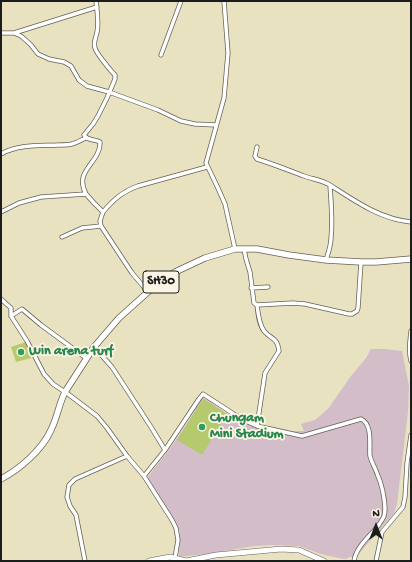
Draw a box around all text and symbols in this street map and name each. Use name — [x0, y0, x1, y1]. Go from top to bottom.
road number: SH30 — [143, 271, 179, 293]
place label: Win arena turf — [29, 344, 113, 360]
marker: Win arena turf — [16, 347, 26, 357]
place label: Chungam Mini Stadium — [210, 411, 283, 444]
marker: Chungam Mini Stadium — [197, 422, 207, 432]
north arrow — [356, 506, 396, 546]
text: N — [372, 508, 380, 520]

